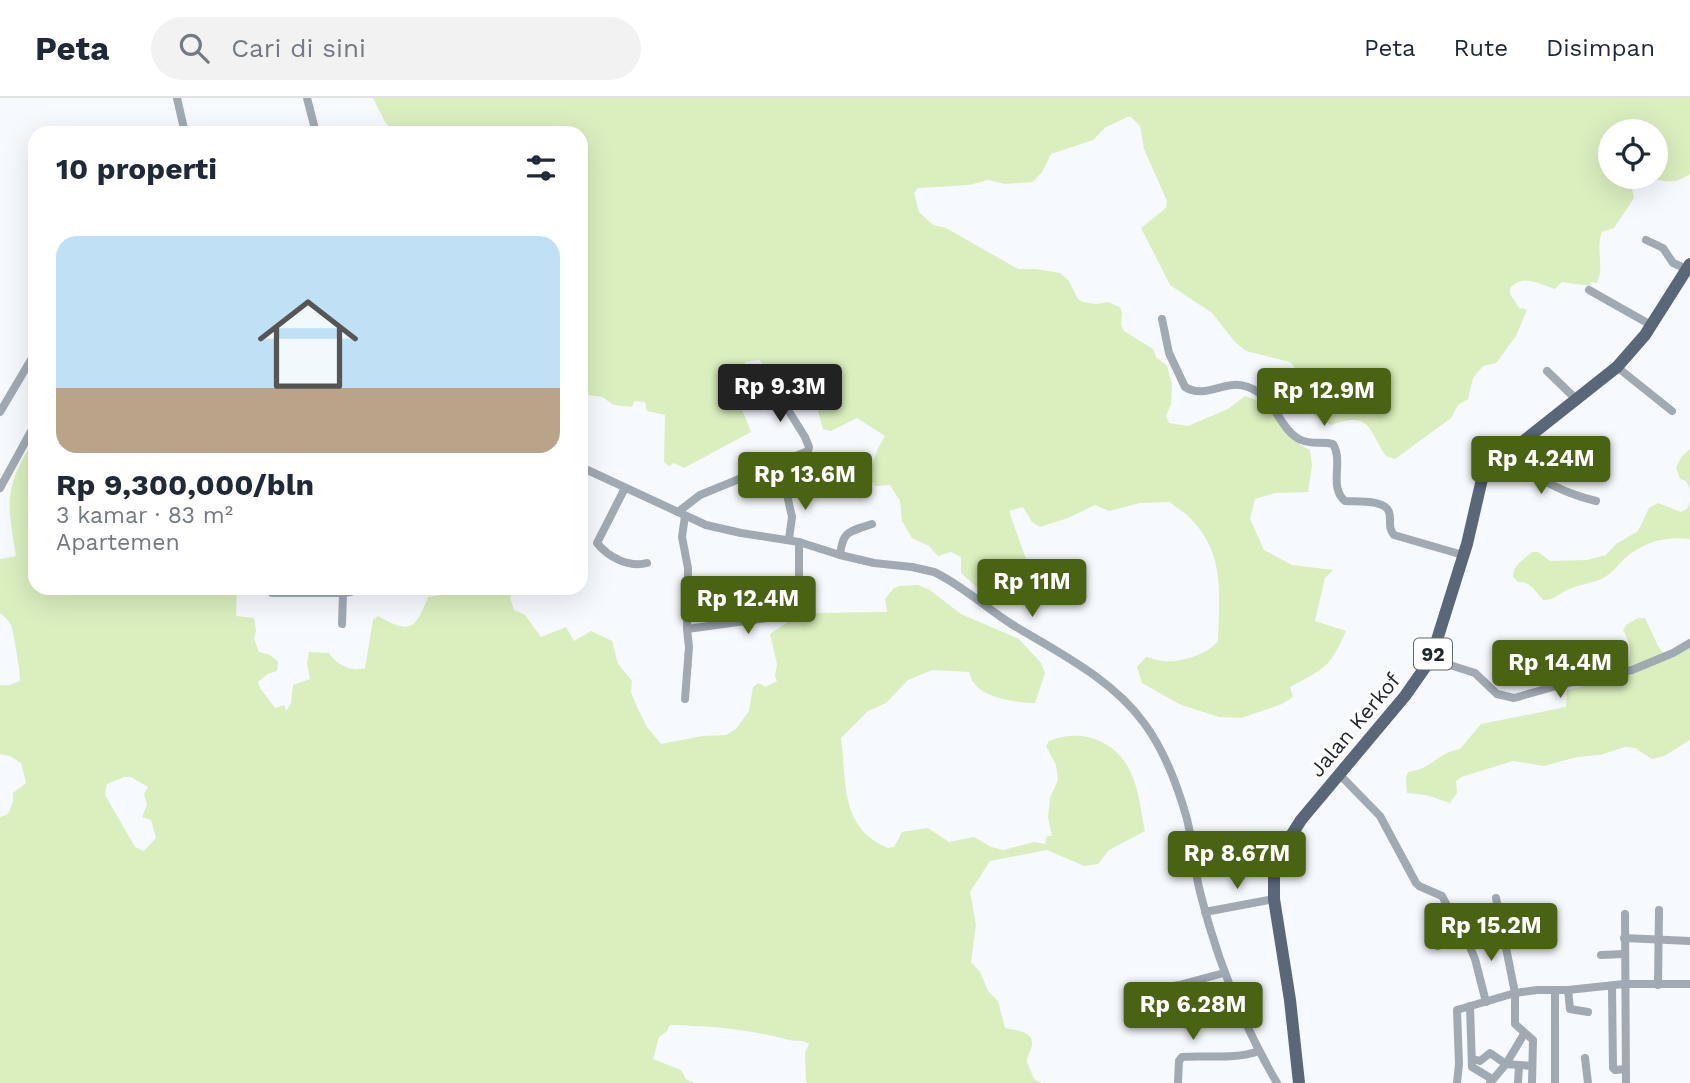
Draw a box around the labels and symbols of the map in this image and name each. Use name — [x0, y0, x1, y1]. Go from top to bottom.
pin: Rp 9.3M — [715, 364, 845, 424]
pin: Rp 12.9M — [1252, 368, 1396, 428]
pin: Rp 4.24M — [1469, 436, 1613, 496]
pin: Rp 13.6M — [733, 452, 877, 512]
pin: Rp 11M — [975, 560, 1089, 619]
pin: Rp 12.4M — [676, 576, 820, 636]
road number: 92 — [1414, 638, 1452, 670]
pin: Rp 14.4M — [1488, 640, 1632, 700]
street label: Jalan Kerkof — [1304, 668, 1405, 782]
pin: Rp 8.67M — [1165, 832, 1309, 891]
pin: Rp 15.2M — [1419, 904, 1563, 963]
pin: Rp 6.28M — [1121, 982, 1265, 1042]

